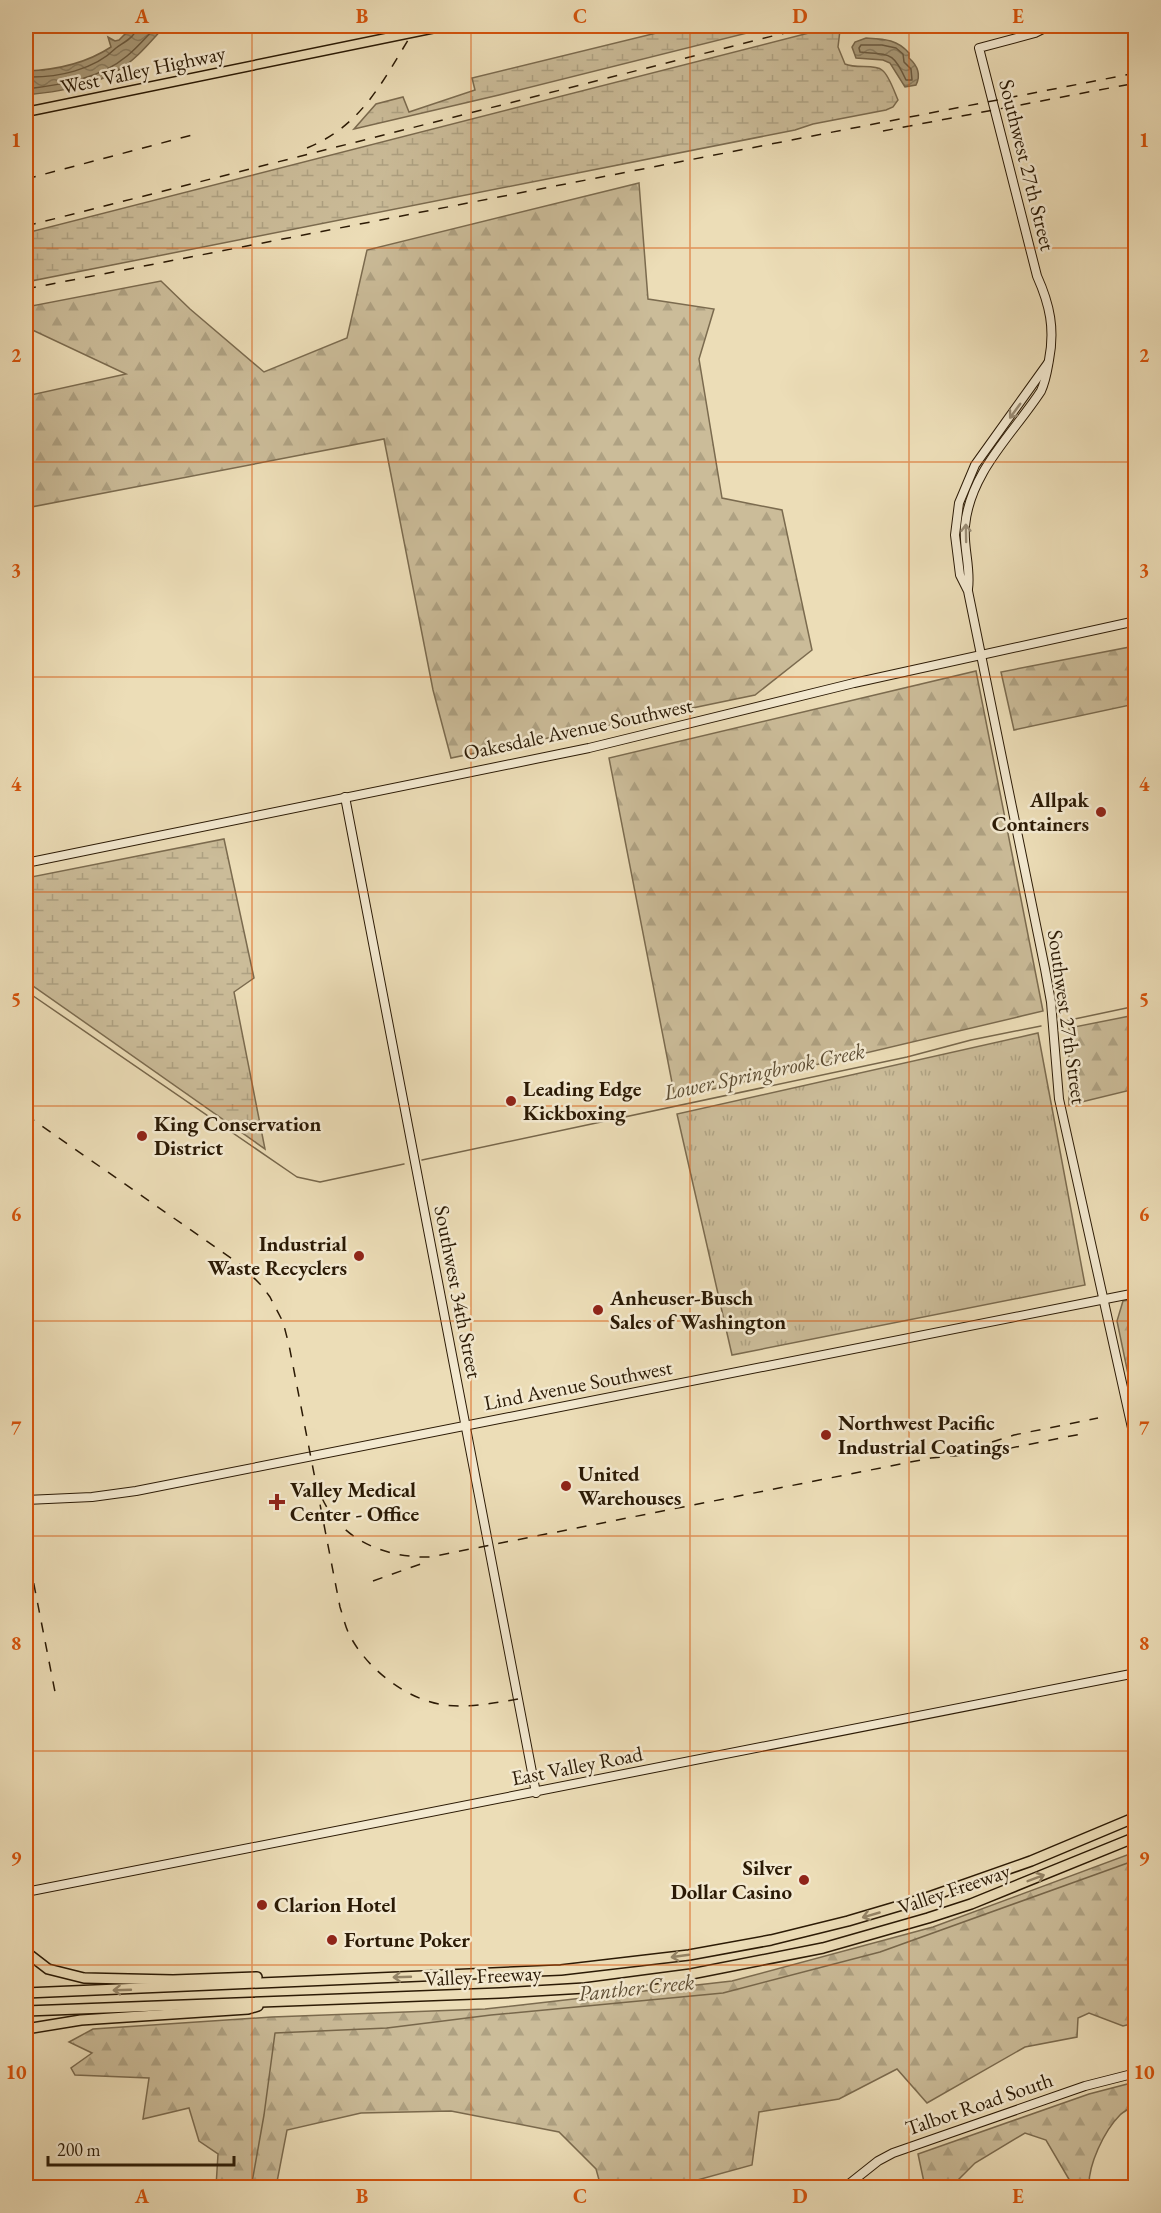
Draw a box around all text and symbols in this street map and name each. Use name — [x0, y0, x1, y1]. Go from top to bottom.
text: A — [134, 3, 150, 29]
text: B — [356, 3, 368, 29]
text: C — [573, 3, 587, 29]
text: D — [792, 3, 808, 29]
text: E — [1012, 3, 1024, 29]
street label: West Valley Highway — [58, 39, 229, 100]
street label: Southwest 27th Street — [993, 76, 1062, 254]
text: 1 — [11, 127, 21, 153]
text: 1 — [1139, 127, 1149, 153]
text: 2 — [11, 342, 22, 368]
text: 2 — [1139, 342, 1150, 368]
one-way arrow — [1008, 402, 1021, 418]
one-way arrow — [960, 523, 972, 543]
text: 3 — [11, 557, 21, 583]
text: 3 — [1139, 557, 1149, 583]
street label: Oakesdale Avenue Southwest — [461, 691, 695, 766]
text: 4 — [11, 771, 22, 797]
text: 4 — [1139, 771, 1150, 797]
place label: Allpak Containers — [992, 786, 1090, 837]
marker: Allpak Containers — [1094, 805, 1108, 819]
street label: Southwest 27th Street — [1042, 928, 1093, 1106]
text: 5 — [11, 986, 21, 1012]
text: 5 — [1139, 986, 1149, 1012]
water label: Lower Springbrook Creek — [660, 1036, 868, 1107]
place label: Leading Edge Kickboxing — [523, 1075, 642, 1126]
marker: Leading Edge Kickboxing — [504, 1094, 518, 1108]
place label: King Conservation District — [154, 1110, 321, 1161]
marker: King Conservation District — [135, 1129, 149, 1143]
text: 6 — [11, 1201, 22, 1227]
text: 6 — [1139, 1201, 1150, 1227]
street label: Southwest 34th Street — [428, 1203, 489, 1381]
place label: Industrial Waste Recyclers — [207, 1230, 347, 1281]
marker: Industrial Waste Recyclers — [352, 1249, 366, 1263]
place label: Anheuser-Busch Sales of Washington — [609, 1284, 786, 1335]
marker: Anheuser-Busch Sales of Washington — [591, 1303, 605, 1317]
street label: Lind Avenue Southwest — [481, 1353, 675, 1416]
place label: Northwest Pacific Industrial Coatings — [838, 1409, 1010, 1460]
text: 7 — [11, 1415, 22, 1441]
text: 7 — [1139, 1415, 1150, 1441]
marker: Northwest Pacific Industrial Coatings — [819, 1428, 833, 1442]
place label: United Warehouses — [578, 1460, 681, 1511]
place label: Valley Medical Center - Office — [290, 1476, 419, 1527]
marker: United Warehouses — [559, 1479, 573, 1493]
marker: Valley Medical Center - Office — [268, 1493, 286, 1511]
text: 8 — [11, 1630, 21, 1656]
text: 8 — [1139, 1630, 1149, 1656]
street label: East Valley Road — [509, 1739, 645, 1791]
text: 9 — [11, 1845, 22, 1871]
text: 9 — [1139, 1845, 1150, 1871]
place label: Silver Dollar Casino — [671, 1854, 792, 1905]
street label: Valley Freeway — [894, 1856, 1015, 1920]
one-way arrow — [1026, 1872, 1044, 1883]
marker: Silver Dollar Casino — [797, 1873, 811, 1887]
place label: Clarion Hotel — [274, 1891, 396, 1918]
marker: Clarion Hotel — [255, 1898, 269, 1912]
one-way arrow — [861, 1910, 880, 1921]
place label: Fortune Poker — [344, 1926, 470, 1953]
marker: Fortune Poker — [325, 1933, 339, 1947]
one-way arrow — [671, 1951, 691, 1962]
street label: Valley Freeway — [424, 1959, 543, 1992]
water label: Panther Creek — [576, 1967, 696, 2008]
one-way arrow — [393, 1971, 413, 1982]
one-way arrow — [113, 1984, 133, 1995]
text: 10 — [5, 2059, 27, 2085]
text: 10 — [1133, 2059, 1155, 2085]
street label: Talbot Road South — [902, 2066, 1056, 2141]
scale bar — [48, 2129, 234, 2167]
text: 200 m — [57, 2138, 101, 2161]
text: A — [134, 2183, 150, 2209]
text: B — [356, 2183, 368, 2209]
text: C — [573, 2183, 587, 2209]
text: D — [792, 2183, 808, 2209]
text: E — [1012, 2183, 1024, 2209]

